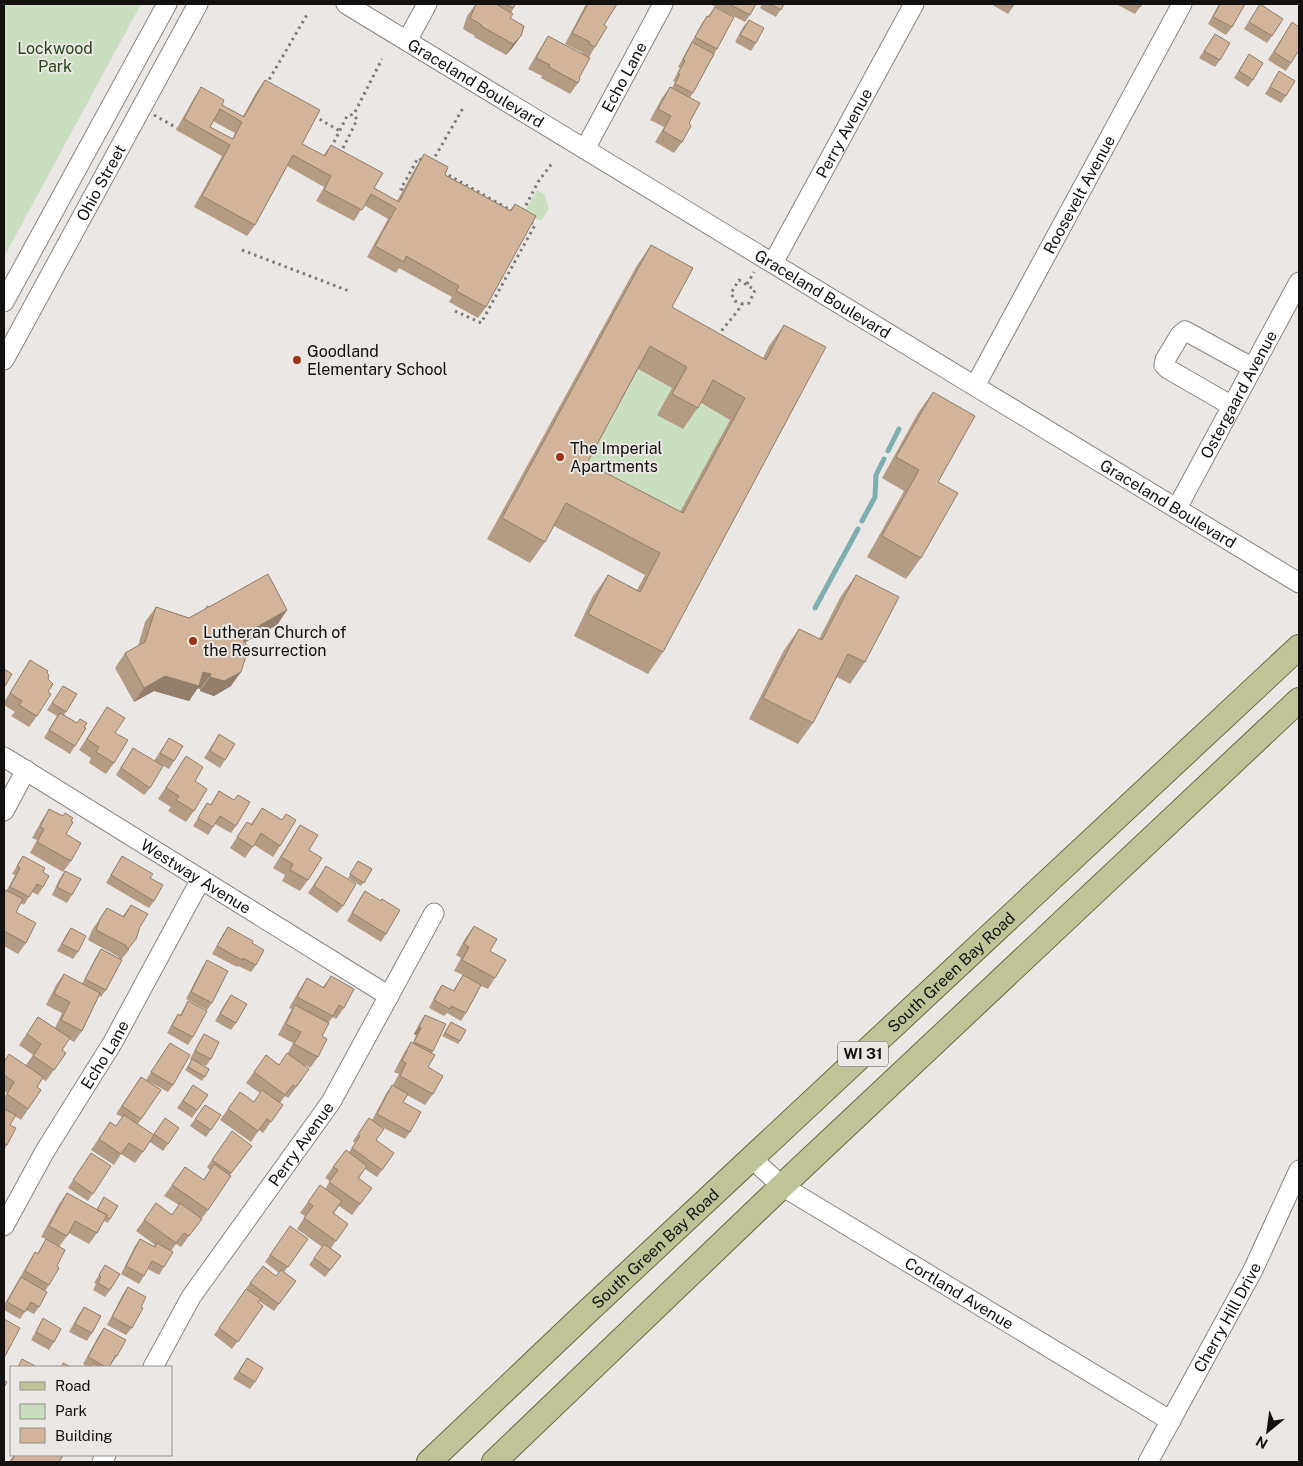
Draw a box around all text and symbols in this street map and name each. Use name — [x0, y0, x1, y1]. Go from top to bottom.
street label: Graceland Boulevard — [404, 35, 547, 132]
park label: Lockwood Park — [17, 39, 93, 76]
street label: Echo Lane — [598, 39, 651, 115]
street label: Perry Avenue — [812, 85, 876, 181]
street label: Roosevelt Avenue — [1039, 132, 1119, 257]
street label: Ohio Street — [73, 141, 130, 225]
street label: Graceland Boulevard — [751, 246, 894, 343]
street label: Ostergaard Avenue — [1196, 327, 1281, 462]
place label: Goodland Elementary School — [307, 342, 448, 379]
marker: Goodland Elementary School — [291, 354, 303, 366]
place label: The Imperial Apartments — [570, 439, 663, 476]
marker: The Imperial Apartments — [554, 451, 566, 463]
street label: Graceland Boulevard — [1096, 455, 1239, 552]
place label: Lutheran Church of the Resurrection — [203, 623, 346, 660]
marker: Lutheran Church of the Resurrection — [187, 635, 199, 647]
street label: Westway Avenue — [137, 835, 254, 918]
street label: South Green Bay Road — [884, 908, 1019, 1036]
street label: Echo Lane — [77, 1017, 133, 1092]
road number: WI 31 — [838, 1042, 888, 1066]
street label: Perry Avenue — [265, 1098, 338, 1190]
street label: South Green Bay Road — [588, 1185, 723, 1313]
street label: Cortland Avenue — [901, 1253, 1017, 1334]
street label: Cherry Hill Drive — [1190, 1259, 1265, 1376]
legend — [10, 1366, 172, 1456]
text: Road — [55, 1377, 91, 1394]
text: Park — [55, 1402, 87, 1419]
north arrow — [1243, 1406, 1293, 1456]
text: Building — [55, 1427, 113, 1444]
text: N — [1253, 1433, 1270, 1452]

